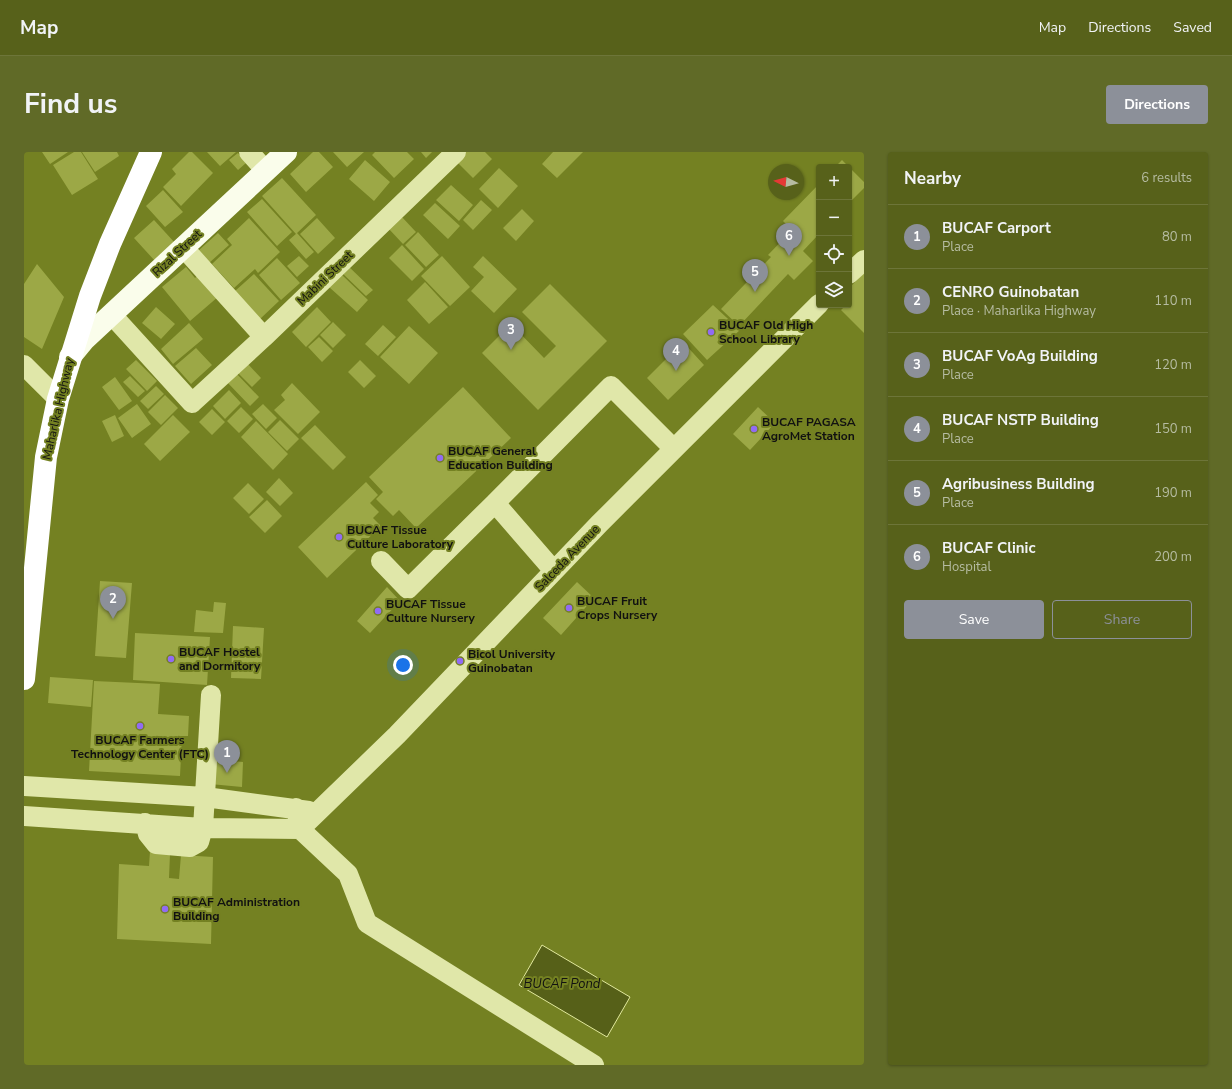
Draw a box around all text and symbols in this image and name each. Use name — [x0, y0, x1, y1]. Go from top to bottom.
text: Map — [20, 15, 58, 41]
text: Map — [1039, 18, 1066, 37]
text: Directions — [1088, 18, 1151, 37]
text: Saved — [1173, 18, 1212, 37]
text: Find us — [24, 85, 118, 123]
button: Directions — [1106, 85, 1208, 124]
north arrow — [768, 164, 804, 200]
map controls — [816, 164, 852, 308]
button: + — [816, 164, 852, 200]
text: Nearby — [904, 167, 961, 190]
text: 6 results — [1141, 169, 1192, 187]
button: − — [816, 200, 852, 236]
text: BUCAF Carport — [942, 218, 1051, 238]
pin: 6 — [776, 223, 802, 256]
street label: Rizal Street — [149, 225, 206, 280]
text: 1 — [913, 228, 921, 246]
text: 80 m — [1162, 228, 1192, 246]
button: locate — [816, 236, 852, 272]
text: Place — [942, 238, 974, 256]
street label: Mabini Street — [294, 247, 357, 309]
pin: 5 — [742, 259, 768, 292]
button: layers — [816, 272, 852, 308]
text: CENRO Guinobatan — [942, 282, 1079, 302]
text: 2 — [913, 292, 921, 310]
text: 110 m — [1154, 292, 1192, 310]
text: Place · Maharlika Highway — [942, 302, 1096, 320]
pin: 3 — [498, 317, 524, 350]
place label: BUCAF Old High School Library — [719, 317, 813, 347]
marker: BUCAF Old High School Library — [706, 327, 716, 337]
pin: 4 — [663, 338, 689, 371]
text: BUCAF VoAg Building — [942, 346, 1098, 366]
street label: Maharlika Highway — [39, 356, 78, 461]
text: 3 — [913, 356, 921, 374]
text: 120 m — [1154, 356, 1192, 374]
text: Place — [942, 366, 974, 384]
text: BUCAF NSTP Building — [942, 410, 1099, 430]
place label: BUCAF PAGASA AgroMet Station — [762, 414, 856, 444]
text: 4 — [913, 420, 921, 438]
text: 150 m — [1154, 420, 1192, 438]
marker: BUCAF PAGASA AgroMet Station — [749, 424, 759, 434]
text: Place — [942, 430, 974, 448]
place label: BUCAF General Education Building — [448, 443, 553, 473]
marker: BUCAF General Education Building — [435, 453, 445, 463]
text: Agribusiness Building — [942, 474, 1094, 494]
text: 5 — [913, 484, 921, 502]
text: 190 m — [1154, 484, 1192, 502]
text: Place — [942, 494, 974, 512]
street label: Salceda Avenue — [531, 521, 603, 595]
place label: BUCAF Tissue Culture Laboratory — [347, 522, 454, 552]
marker: BUCAF Tissue Culture Laboratory — [334, 532, 344, 542]
text: BUCAF Clinic — [942, 538, 1035, 558]
text: 6 — [913, 548, 921, 566]
text: 200 m — [1154, 548, 1192, 566]
text: Hospital — [942, 558, 991, 576]
pin: 2 — [100, 586, 126, 619]
place label: BUCAF Fruit Crops Nursery — [577, 593, 658, 623]
place label: BUCAF Tissue Culture Nursery — [386, 596, 476, 626]
button: Save — [904, 600, 1044, 639]
button: Share — [1052, 600, 1192, 639]
marker: BUCAF Fruit Crops Nursery — [564, 603, 574, 613]
marker: BUCAF Tissue Culture Nursery — [373, 606, 383, 616]
place label: BUCAF Hostel and Dormitory — [179, 644, 261, 674]
place label: Bicol University Guinobatan — [468, 646, 556, 676]
marker: BUCAF Hostel and Dormitory — [166, 654, 176, 664]
your location — [393, 655, 413, 675]
marker: Bicol University Guinobatan — [455, 656, 465, 666]
marker: BUCAF Farmers Technology Center (FTC) — [135, 721, 145, 731]
place label: BUCAF Farmers Technology Center (FTC) — [71, 732, 209, 762]
pin: 1 — [214, 740, 240, 773]
place label: BUCAF Administration Building — [173, 894, 300, 924]
marker: BUCAF Administration Building — [160, 904, 170, 914]
water label: BUCAF Pond — [524, 975, 601, 993]

